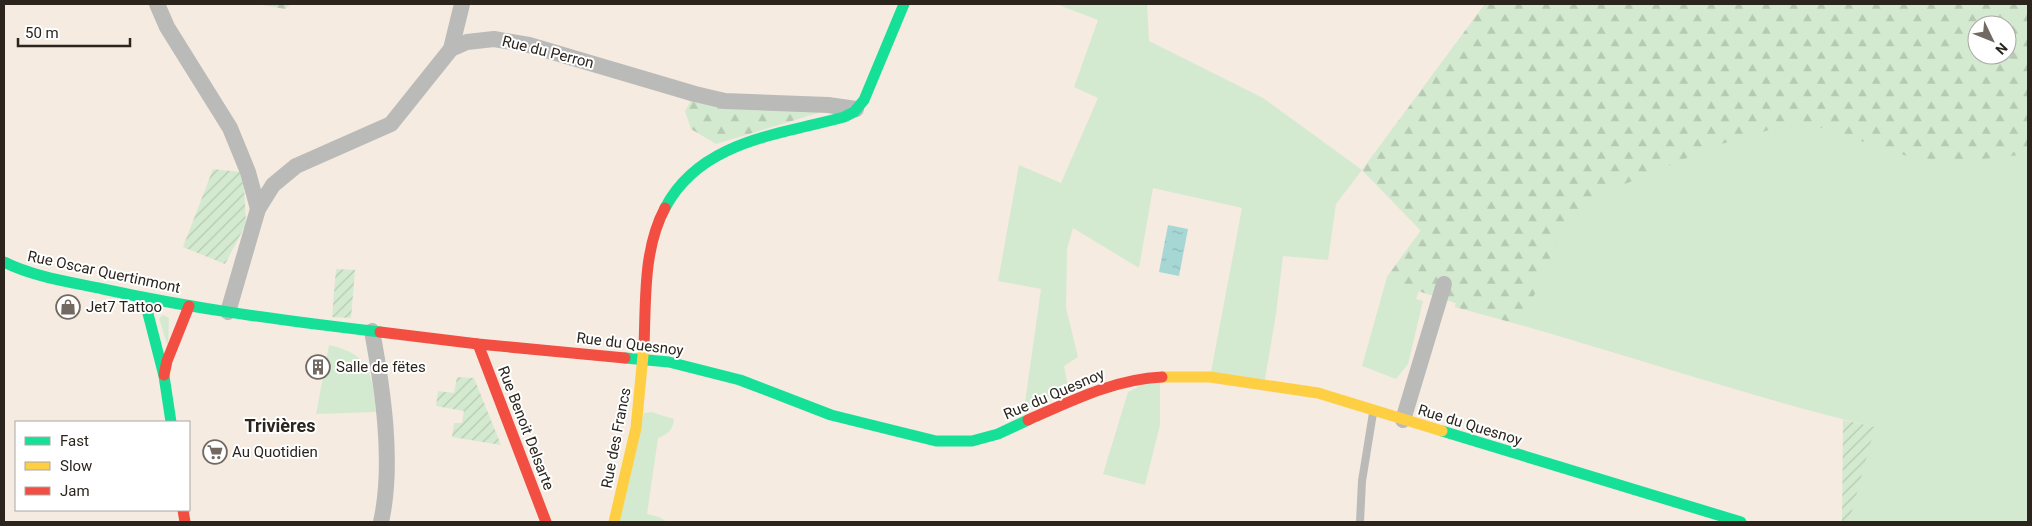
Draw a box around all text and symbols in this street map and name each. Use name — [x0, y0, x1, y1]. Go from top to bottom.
scale bar — [18, 15, 130, 47]
north arrow — [1967, 15, 2017, 65]
text: 50 m — [25, 24, 59, 42]
street label: Rue du Perron — [500, 32, 596, 72]
text: N — [1992, 40, 2011, 58]
street label: Rue Oscar Quertinmont — [26, 247, 182, 297]
shop icon: Jet7 Tattoo — [55, 294, 81, 320]
place label: Jet7 Tattoo — [86, 298, 162, 316]
street label: Rue du Quesnoy — [575, 329, 685, 359]
building icon: Salle de fëtes — [305, 354, 331, 380]
place label: Salle de fëtes — [336, 358, 426, 376]
street label: Rue Benoit Delsarte — [494, 364, 558, 493]
street label: Rue du Quesnoy — [1001, 365, 1107, 423]
street label: Rue des Francs — [597, 386, 635, 490]
street label: Rue du Quesnoy — [1416, 401, 1524, 449]
district label: Trivières — [245, 415, 315, 436]
legend — [15, 421, 190, 511]
text: Fast — [60, 432, 89, 450]
supermarket icon: Au Quotidien — [202, 439, 228, 465]
place label: Au Quotidien — [232, 443, 318, 461]
text: Slow — [60, 457, 92, 475]
text: Jam — [60, 482, 90, 500]

